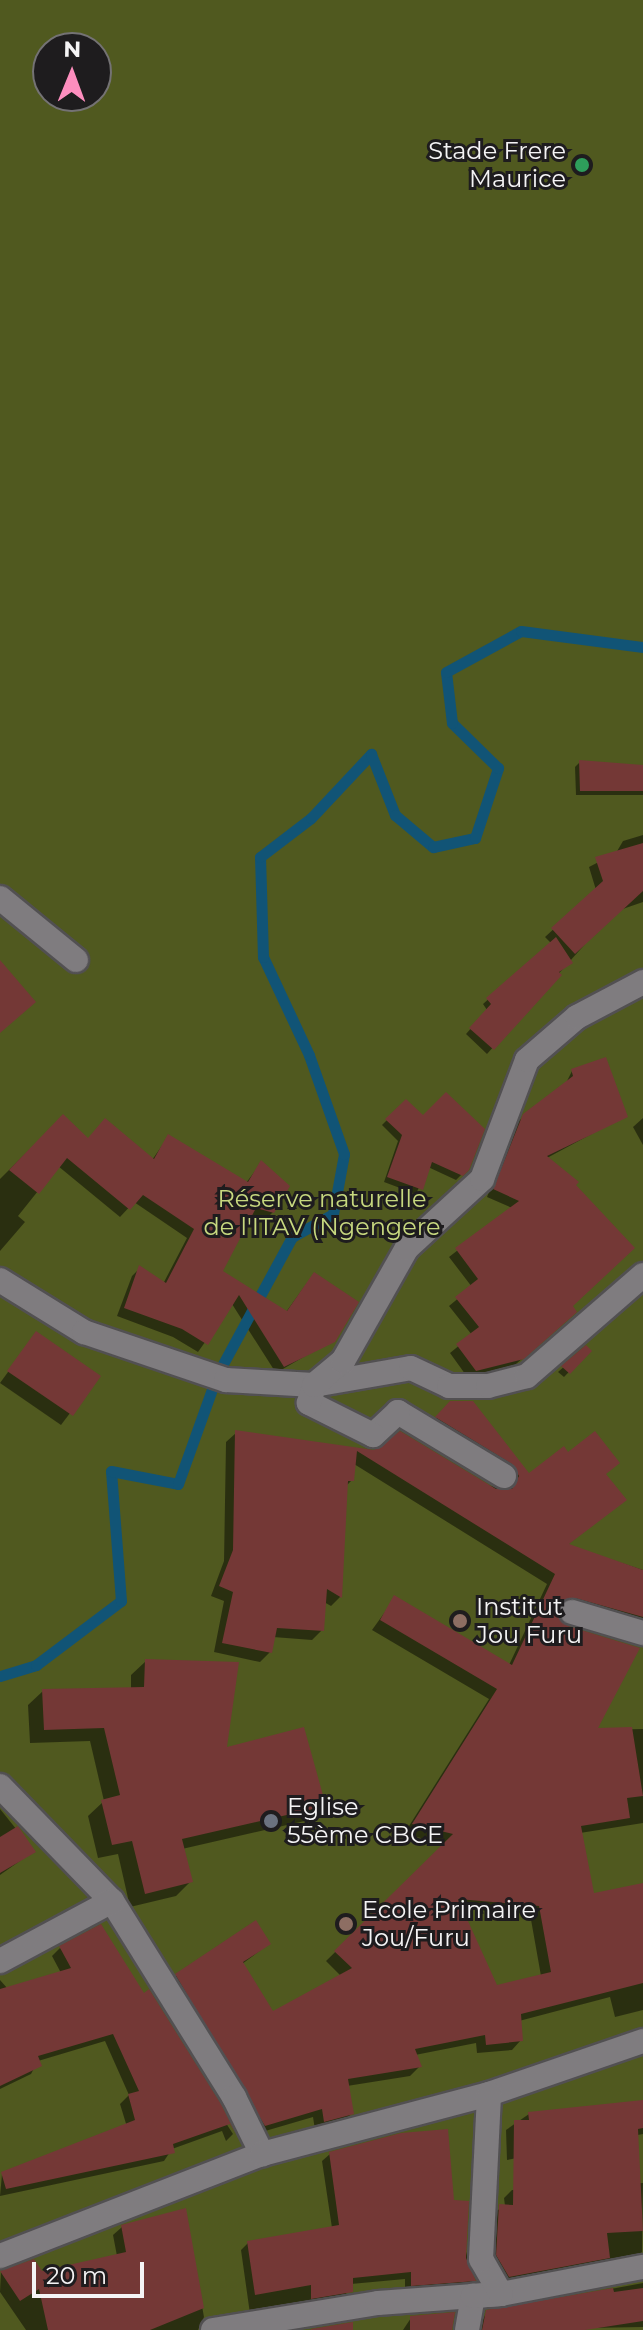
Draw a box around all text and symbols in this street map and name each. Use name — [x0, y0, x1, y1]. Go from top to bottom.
north arrow — [32, 32, 112, 112]
text: N — [63, 36, 82, 63]
place label: Stade Frere Maurice — [428, 137, 566, 193]
marker: Stade Frere Maurice — [573, 156, 591, 174]
park label: Réserve naturelle de l'ITAV (Ngengere — [203, 1185, 441, 1241]
place label: Institut Jou Furu — [476, 1593, 582, 1649]
marker: Institut Jou Furu — [451, 1612, 469, 1630]
place label: Eglise 55ème CBCE — [287, 1793, 443, 1849]
marker: Eglise 55ème CBCE — [262, 1812, 280, 1830]
place label: Ecole Primaire Jou/Furu — [362, 1896, 536, 1952]
marker: Ecole Primaire Jou/Furu — [337, 1915, 355, 1933]
scale bar — [36, 2246, 148, 2296]
text: 20 m — [46, 2261, 107, 2290]

